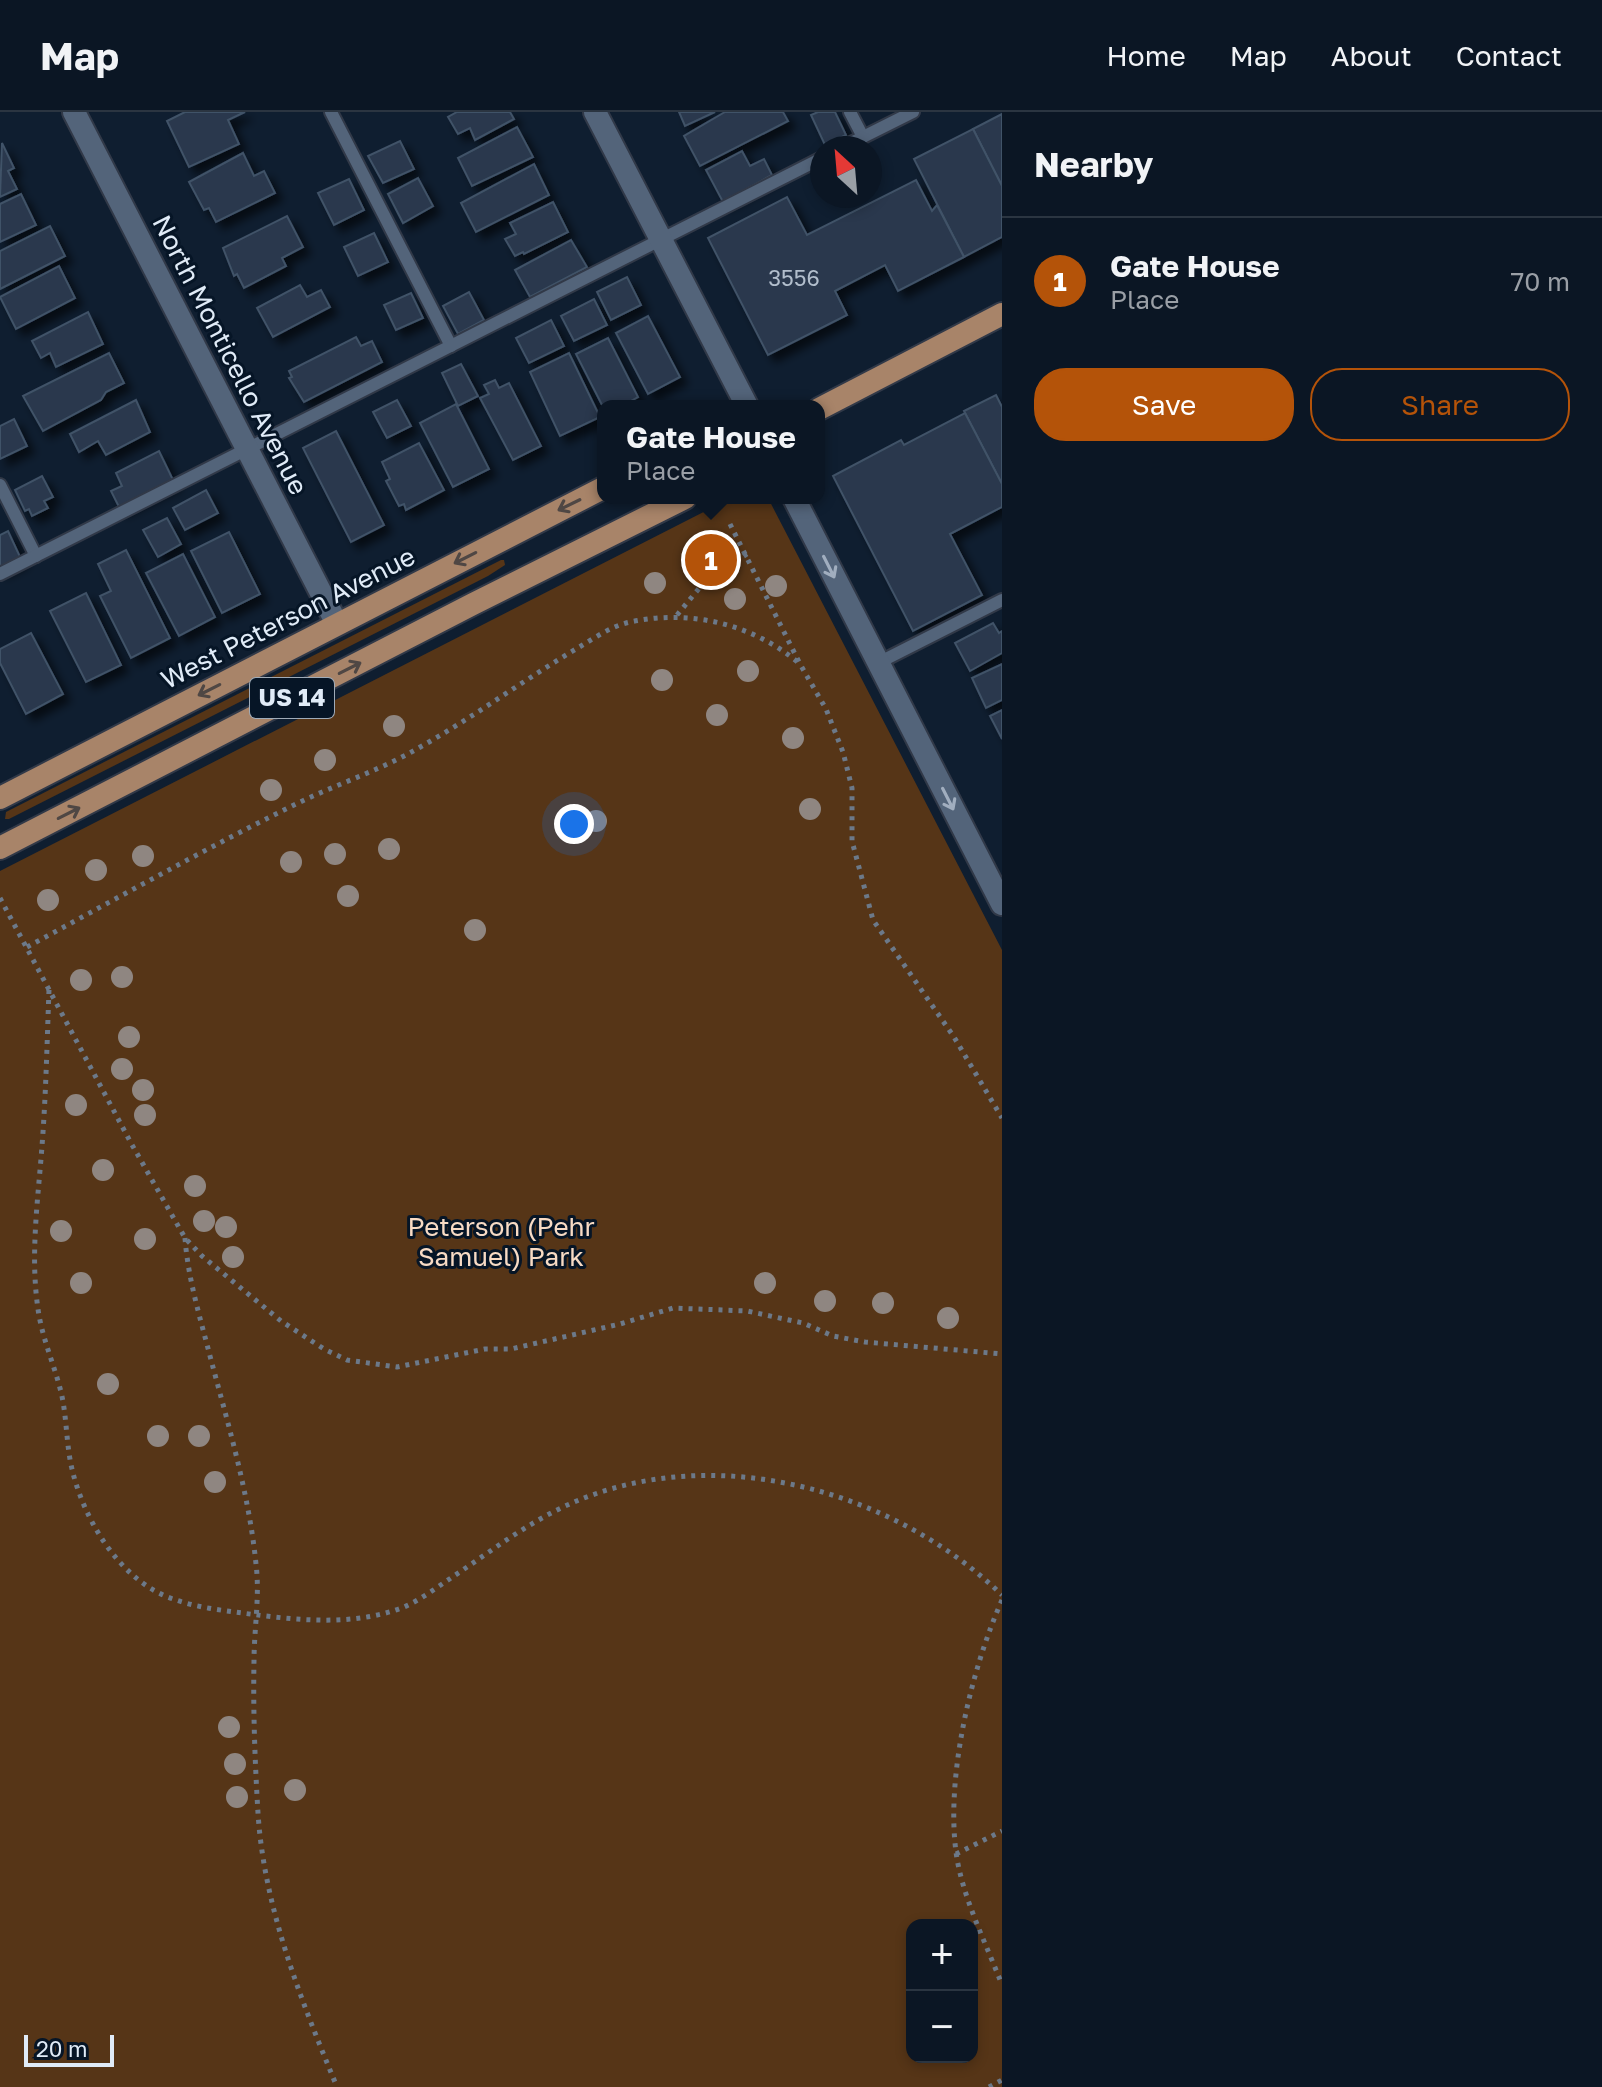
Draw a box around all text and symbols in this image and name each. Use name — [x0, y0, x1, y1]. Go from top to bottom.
text: Map — [40, 33, 119, 78]
text: Home — [1107, 39, 1186, 72]
text: Map — [1230, 39, 1287, 72]
text: About — [1331, 39, 1412, 72]
text: Contact — [1456, 39, 1562, 72]
north arrow — [810, 136, 882, 208]
text: Nearby — [1034, 144, 1154, 184]
street label: North Monticello Avenue — [146, 210, 315, 500]
text: Gate House — [1110, 248, 1280, 284]
house number: 3556 — [768, 264, 820, 291]
text: 1 — [1053, 266, 1067, 297]
text: 70 m — [1511, 266, 1570, 297]
text: Place — [1110, 284, 1179, 315]
button: Save — [1034, 368, 1294, 441]
button: Share — [1310, 368, 1570, 441]
popup — [597, 400, 825, 504]
text: Gate House — [626, 419, 796, 455]
text: Place — [626, 455, 695, 486]
one-way arrow — [557, 498, 581, 513]
pin: 1 — [685, 530, 737, 590]
street label: West Peterson Avenue — [156, 540, 420, 695]
one-way arrow — [454, 550, 478, 566]
one-way arrow — [822, 555, 838, 579]
one-way arrow — [338, 659, 361, 675]
road number: US 14 — [250, 678, 334, 718]
one-way arrow — [198, 683, 222, 699]
one-way arrow — [941, 786, 956, 810]
your location — [554, 804, 594, 844]
one-way arrow — [57, 805, 81, 820]
park label: Peterson (Pehr Samuel) Park — [407, 1211, 595, 1272]
map controls — [906, 1919, 978, 2063]
button: + — [906, 1919, 978, 1991]
button: − — [906, 1991, 978, 2063]
scale bar — [24, 2031, 114, 2067]
text: 20 m — [36, 2035, 87, 2062]

